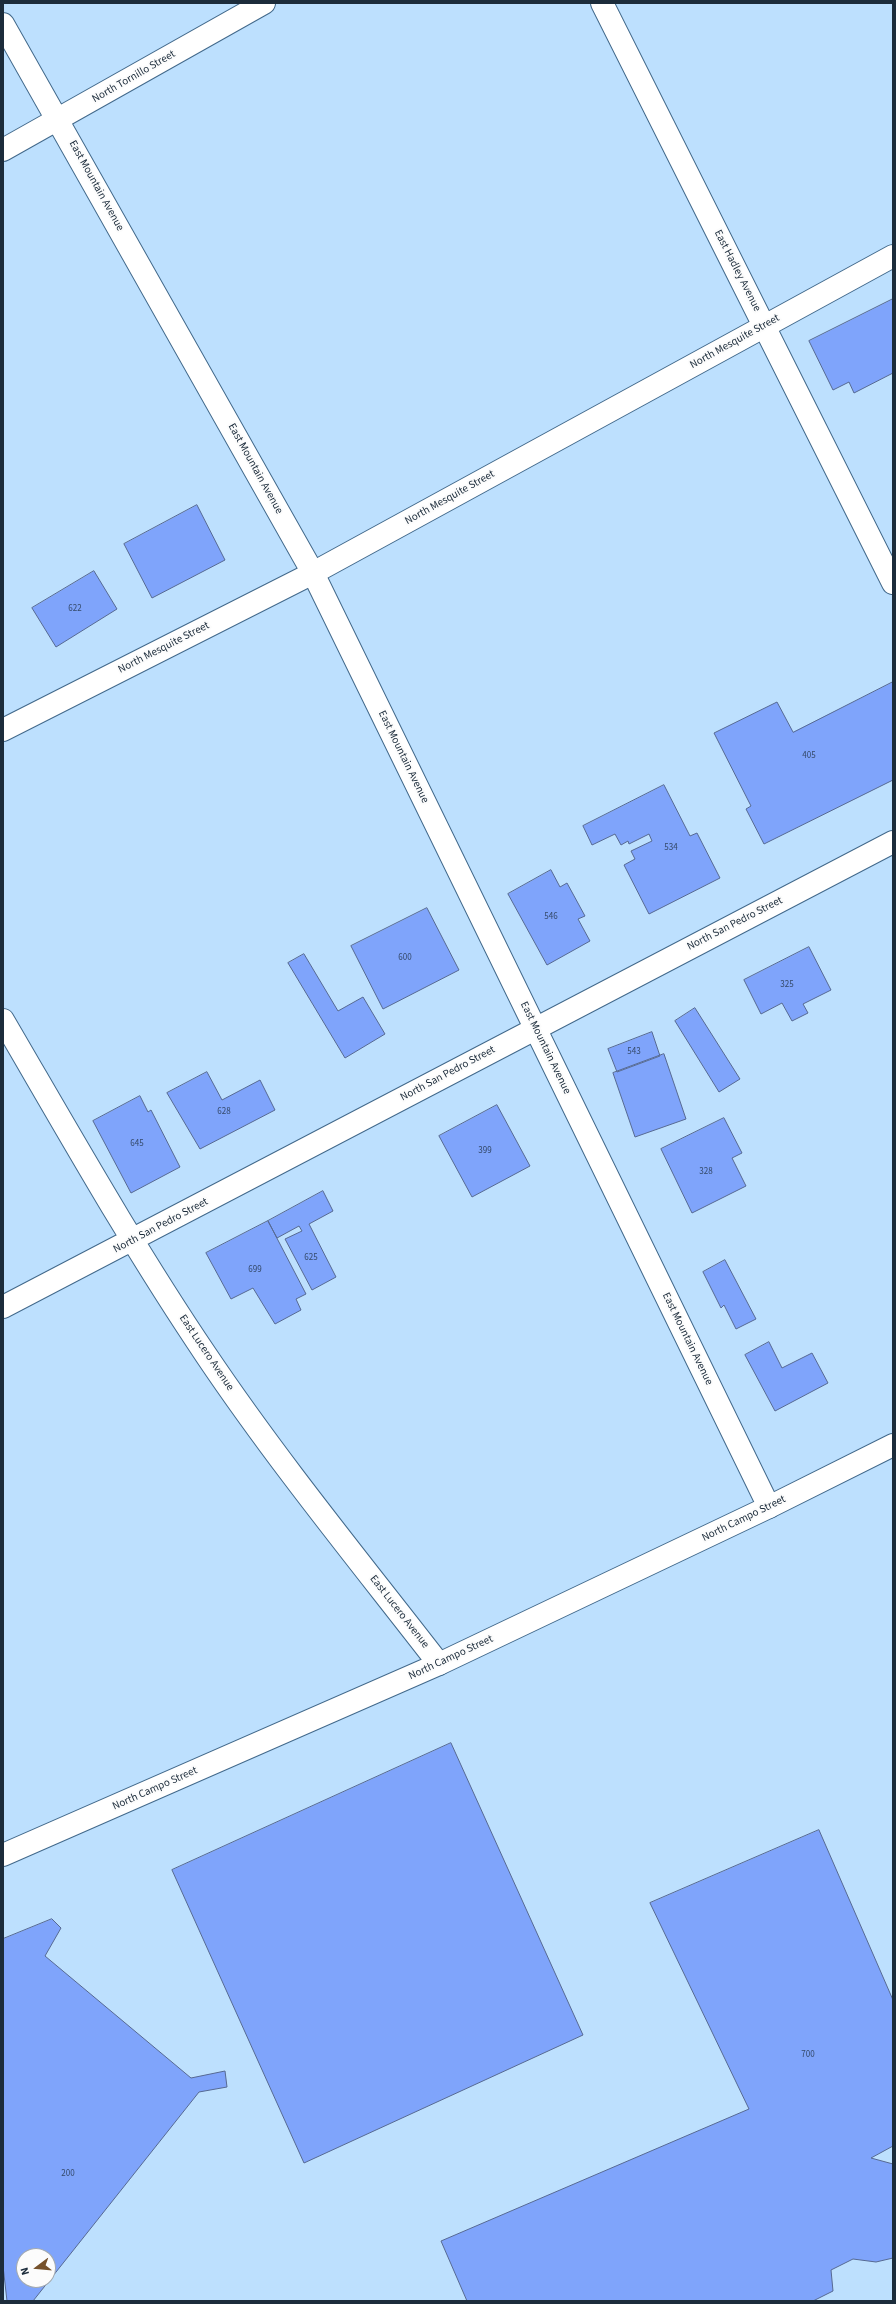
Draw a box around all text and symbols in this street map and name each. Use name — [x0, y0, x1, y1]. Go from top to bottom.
street label: North Tornillo Street — [90, 48, 178, 106]
street label: East Mountain Avenue — [66, 138, 126, 234]
street label: East Hadley Avenue — [711, 228, 763, 314]
street label: North Mesquite Street — [688, 312, 782, 372]
street label: East Mountain Avenue — [225, 421, 285, 517]
street label: North Mesquite Street — [403, 468, 497, 528]
house number: 622 — [68, 604, 82, 614]
street label: North Mesquite Street — [116, 619, 212, 677]
street label: East Mountain Avenue — [375, 709, 431, 805]
house number: 405 — [802, 751, 816, 761]
house number: 534 — [664, 843, 678, 853]
street label: North San Pedro Street — [685, 894, 785, 954]
house number: 546 — [544, 912, 558, 922]
house number: 600 — [398, 953, 412, 963]
house number: 325 — [780, 980, 794, 990]
street label: East Mountain Avenue — [517, 1000, 573, 1096]
street label: North San Pedro Street — [398, 1043, 498, 1105]
house number: 543 — [627, 1047, 641, 1057]
house number: 628 — [217, 1107, 231, 1117]
house number: 645 — [130, 1139, 144, 1149]
house number: 399 — [478, 1146, 492, 1156]
house number: 328 — [699, 1167, 713, 1177]
street label: North San Pedro Street — [111, 1195, 211, 1257]
house number: 625 — [304, 1253, 318, 1263]
house number: 699 — [248, 1265, 262, 1275]
street label: East Mountain Avenue — [659, 1291, 715, 1387]
street label: East Lucero Avenue — [176, 1312, 236, 1394]
street label: North Campo Street — [700, 1493, 788, 1545]
street label: East Lucero Avenue — [366, 1573, 432, 1651]
street label: North Campo Street — [407, 1633, 495, 1683]
street label: North Campo Street — [110, 1764, 200, 1814]
house number: 700 — [801, 2050, 815, 2060]
house number: 200 — [61, 2169, 75, 2179]
north arrow — [16, 2248, 56, 2288]
text: N — [17, 2266, 33, 2277]

